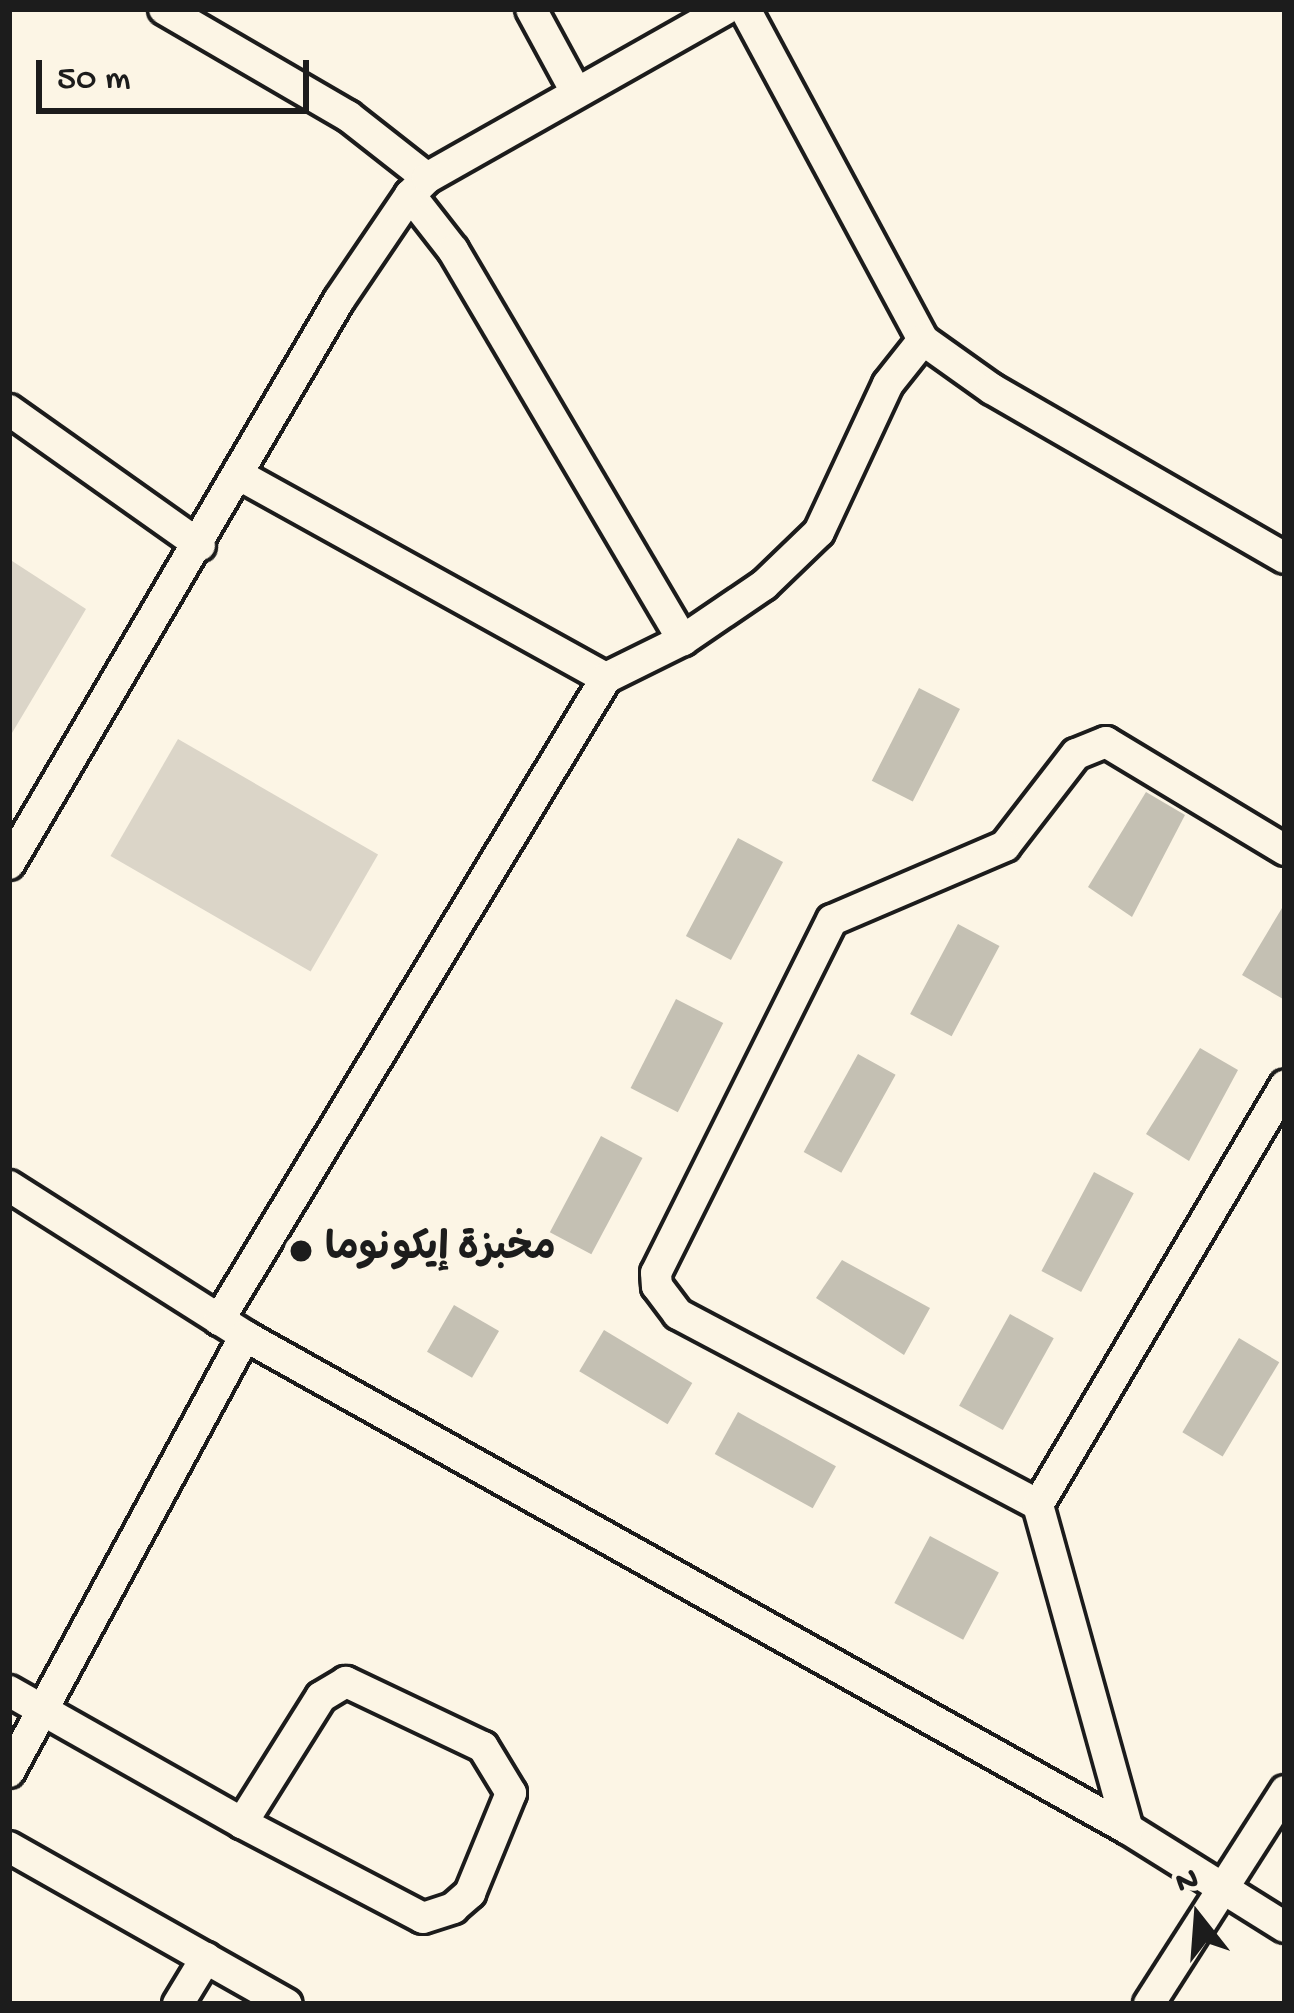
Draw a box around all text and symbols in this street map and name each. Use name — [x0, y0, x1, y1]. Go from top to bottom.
scale bar — [42, 36, 315, 110]
text: 50 m — [57, 59, 130, 102]
place label: مخبزة إيكونوما — [325, 1228, 556, 1274]
marker: مخبزة إيكونوما — [288, 1238, 314, 1264]
north arrow — [1138, 1857, 1258, 1977]
text: N — [1172, 1861, 1203, 1904]

